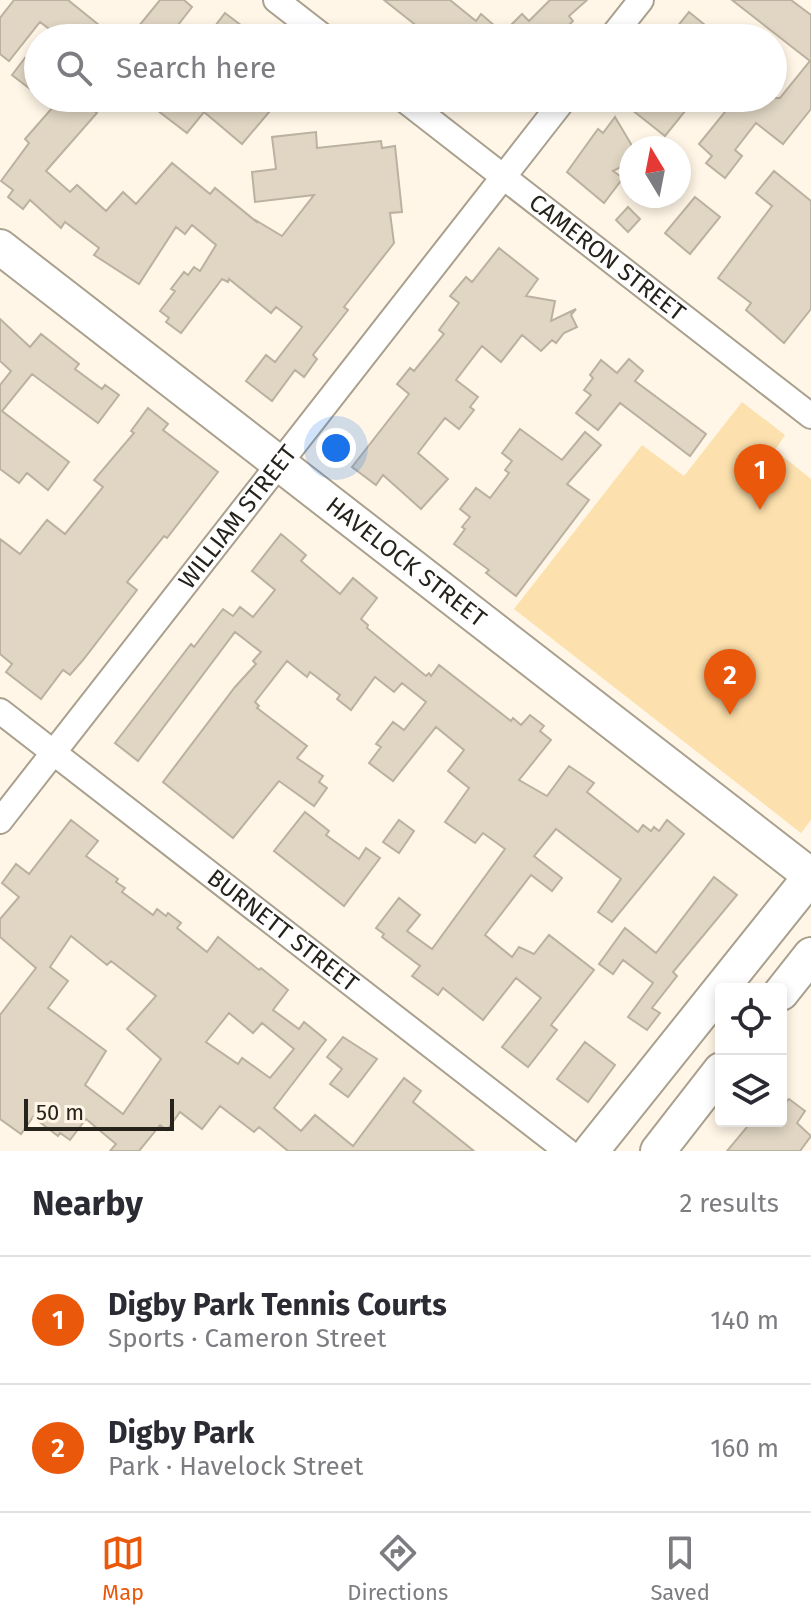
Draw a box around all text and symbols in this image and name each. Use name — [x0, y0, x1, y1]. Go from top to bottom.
search box — [24, 24, 787, 112]
icon: search — [52, 46, 96, 90]
text: Search here — [116, 50, 276, 86]
north arrow — [619, 136, 691, 208]
street label: CAMERON STREET — [524, 188, 691, 327]
your location — [316, 428, 356, 468]
street label: WILLIAM STREET — [173, 439, 303, 594]
pin: 1 — [734, 444, 786, 510]
street label: HAVELOCK STREET — [321, 491, 492, 633]
pin: 2 — [704, 649, 756, 715]
street label: BURNETT STREET — [202, 863, 364, 998]
map controls — [715, 983, 787, 1127]
button: locate — [715, 983, 787, 1055]
button: layers — [715, 1055, 787, 1127]
scale bar — [24, 1095, 174, 1131]
text: 50 m — [36, 1099, 84, 1126]
text: Nearby — [32, 1183, 143, 1224]
text: 2 results — [679, 1188, 779, 1219]
text: Digby Park Tennis Courts — [108, 1287, 447, 1323]
text: 1 — [52, 1305, 64, 1336]
text: 140 m — [710, 1305, 779, 1336]
text: Sports · Cameron Street — [108, 1323, 386, 1354]
text: Digby Park — [108, 1415, 254, 1451]
text: 2 — [51, 1433, 65, 1464]
text: 160 m — [710, 1433, 779, 1464]
text: Park · Havelock Street — [108, 1451, 363, 1482]
tab: Map — [101, 1531, 145, 1606]
tab: Directions — [347, 1531, 448, 1606]
tab: Saved — [650, 1531, 710, 1606]

